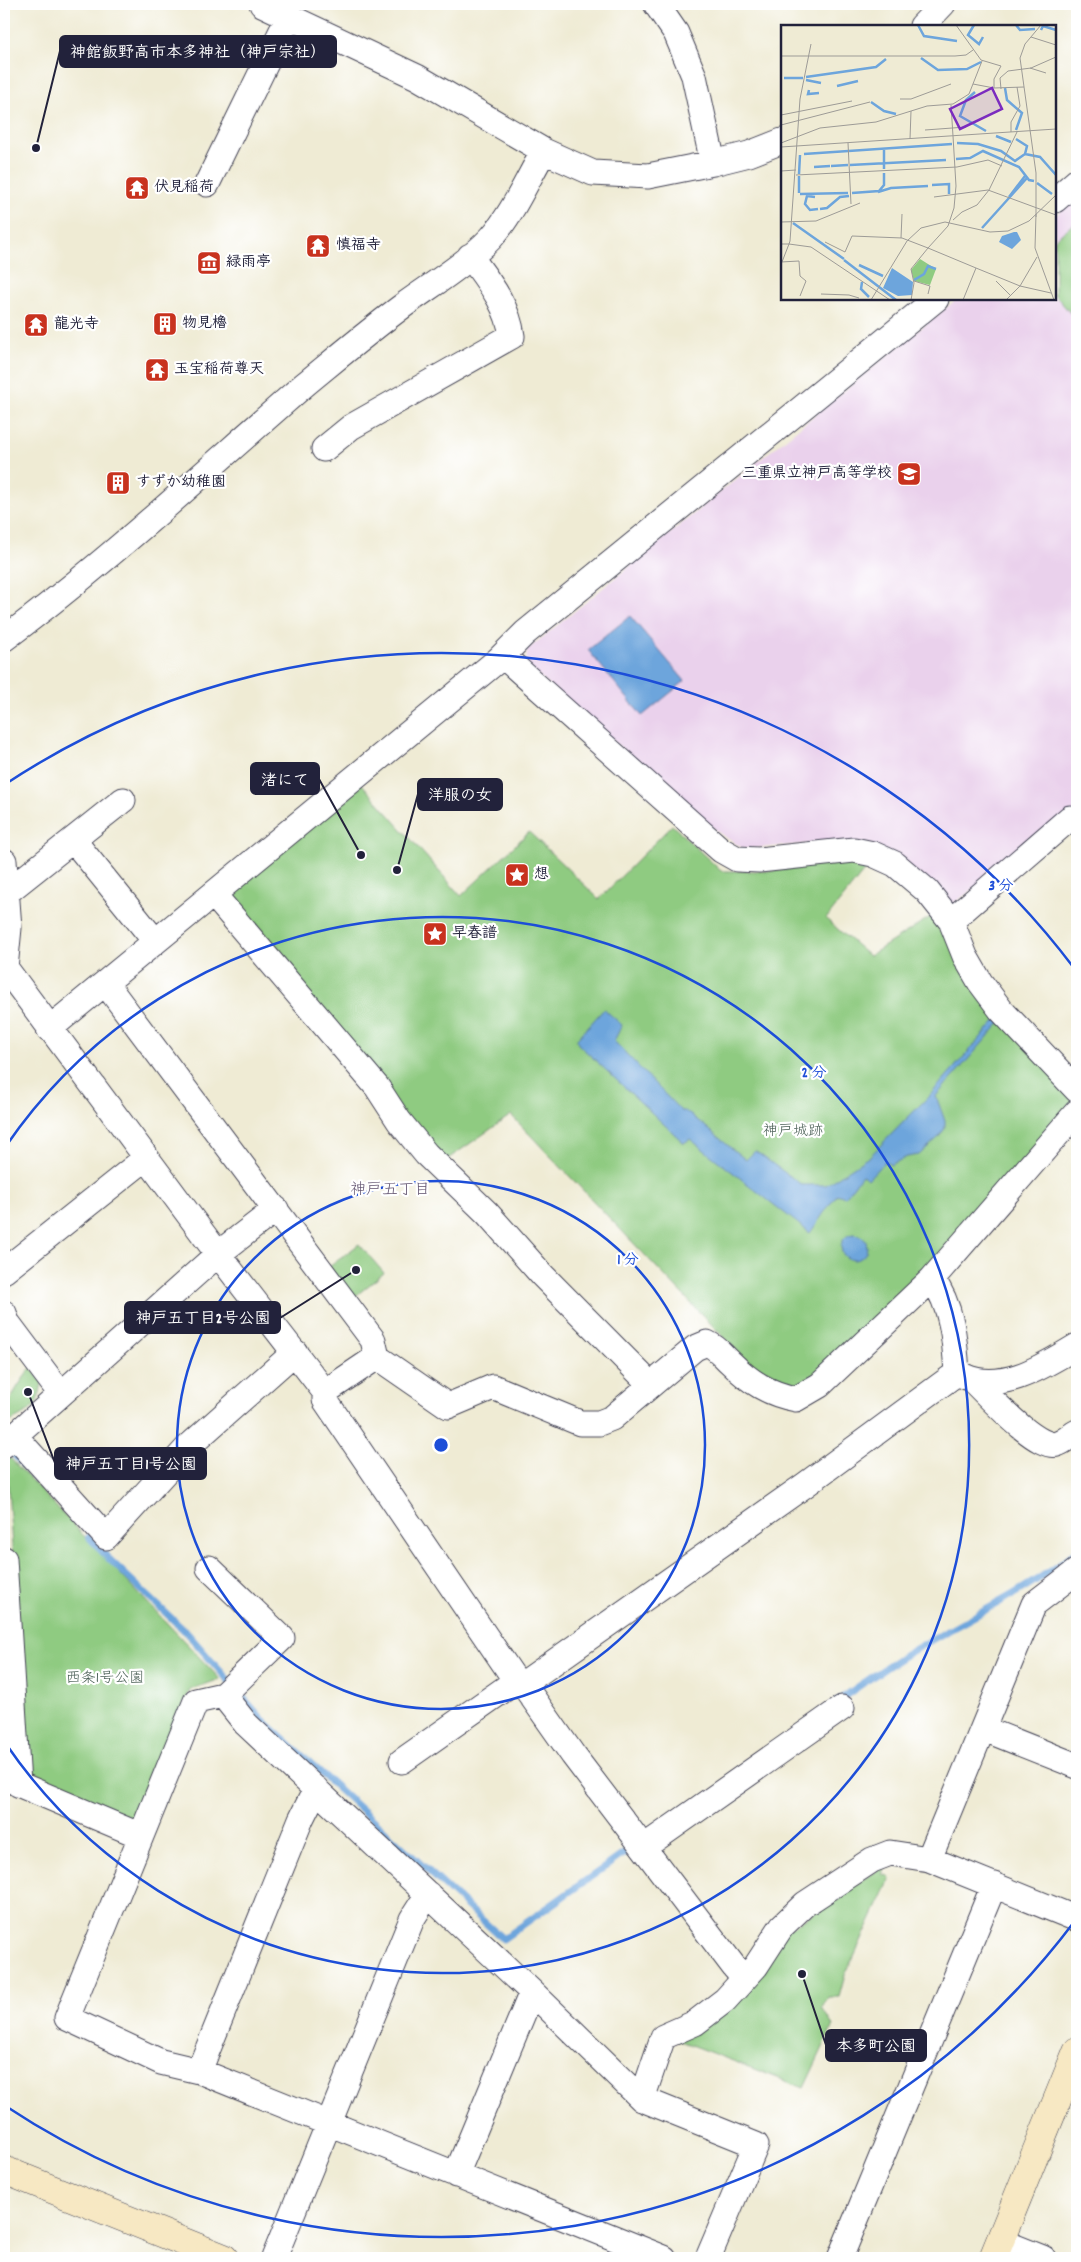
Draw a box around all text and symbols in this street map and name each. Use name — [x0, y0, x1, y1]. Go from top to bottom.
inset map — [781, 25, 1056, 300]
callout: 神館飯野高市本多神社（神戸宗社） — [60, 36, 336, 67]
text: 神館飯野高市本多神社（神戸宗社） — [70, 42, 326, 65]
temple icon: 伏見稲荷 — [124, 175, 150, 201]
place label: 伏見稲荷 — [154, 177, 214, 199]
temple icon: 慎福寺 — [305, 233, 331, 259]
place label: 慎福寺 — [336, 235, 381, 257]
museum icon: 緑雨亭 — [196, 250, 222, 276]
place label: 緑雨亭 — [226, 252, 271, 274]
building icon: 物見櫓 — [152, 311, 178, 337]
temple icon: 龍光寺 — [23, 312, 49, 338]
place label: 物見櫓 — [182, 313, 227, 335]
place label: 龍光寺 — [54, 314, 99, 336]
temple icon: 玉宝稲荷尊天 — [144, 357, 170, 383]
place label: 玉宝稲荷尊天 — [174, 359, 264, 381]
school or university icon: 三重県立神戸高等学校 — [896, 461, 922, 487]
place label: 三重県立神戸高等学校 — [742, 463, 892, 485]
building icon: すずか幼稚園 — [105, 470, 131, 496]
place label: すずか幼稚園 — [136, 472, 226, 494]
callout: 渚にて — [251, 763, 319, 794]
text: 渚にて — [261, 770, 309, 793]
callout: 洋服の女 — [418, 779, 502, 810]
text: 洋服の女 — [428, 785, 492, 808]
place icon: 想 — [504, 862, 530, 888]
place label: 想 — [534, 864, 549, 886]
text: 3 分 — [988, 876, 1014, 898]
place icon: 早春譜 — [422, 921, 448, 947]
place label: 早春譜 — [452, 923, 497, 945]
text: 2 分 — [802, 1063, 827, 1085]
park label: 神戸城跡 — [763, 1121, 823, 1143]
district label: 神戸五丁目 — [350, 1179, 430, 1202]
text: 1 分 — [617, 1250, 639, 1272]
callout: 神戸五丁目2号公園 — [125, 1302, 280, 1333]
text: 神戸五丁目2号公園 — [136, 1308, 271, 1331]
centre of rings — [432, 1436, 450, 1454]
callout: 神戸五丁目1号公園 — [55, 1448, 206, 1479]
text: 神戸五丁目1号公園 — [65, 1454, 197, 1477]
park label: 西条1号公園 — [66, 1668, 144, 1690]
callout: 本多町公園 — [826, 2030, 926, 2061]
text: 本多町公園 — [836, 2036, 916, 2059]

